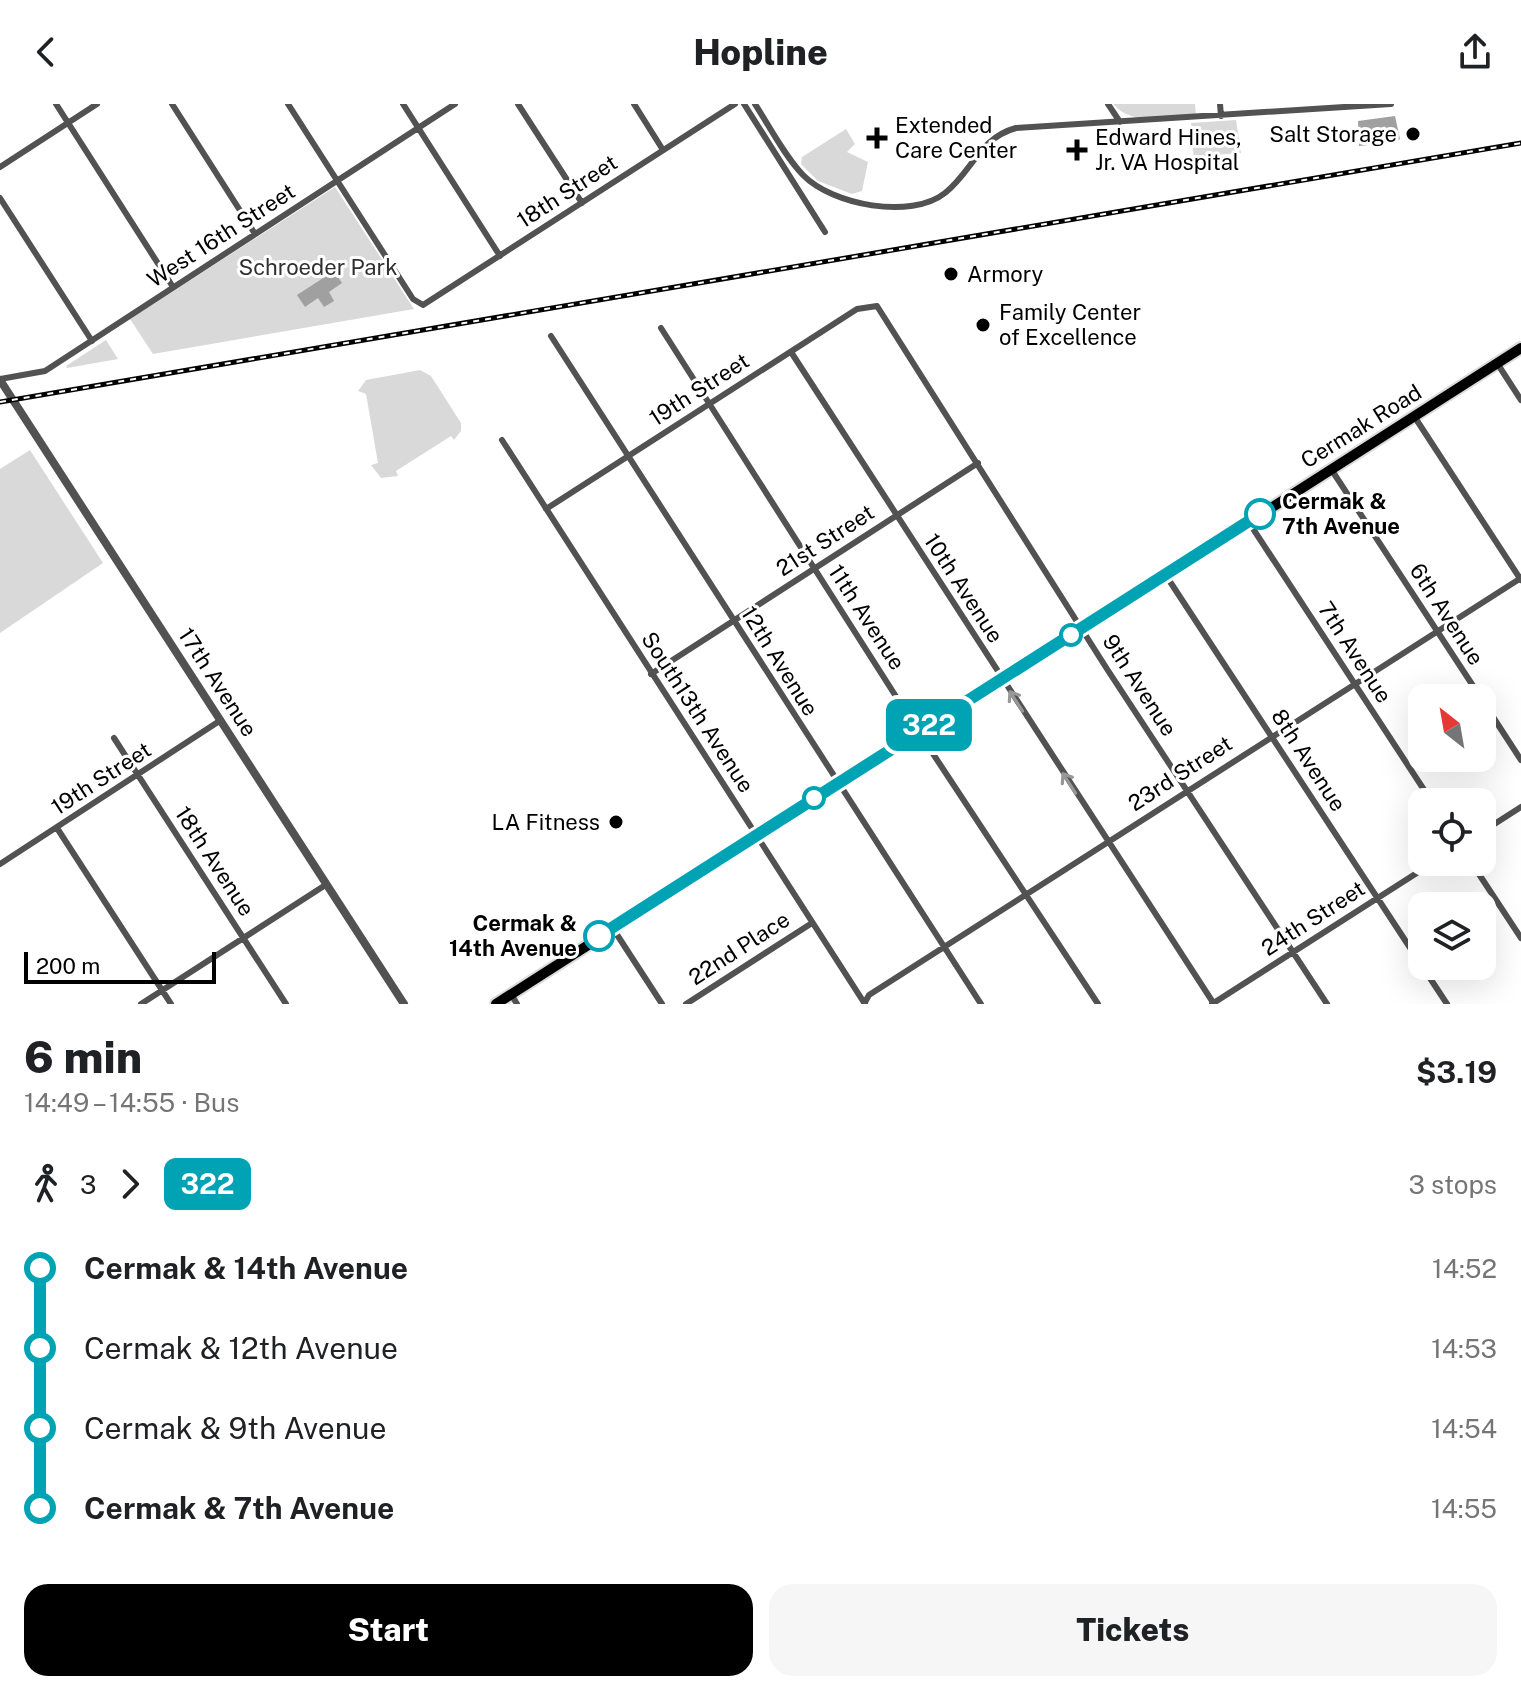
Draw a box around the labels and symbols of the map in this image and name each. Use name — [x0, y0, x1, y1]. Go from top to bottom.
place label: Extended Care Center — [895, 112, 1017, 163]
place label: Salt Storage — [1269, 121, 1397, 147]
place label: Edward Hines, Jr. VA Hospital — [1095, 124, 1242, 175]
marker: Salt Storage — [1404, 125, 1422, 143]
marker: Extended Care Center — [866, 127, 888, 149]
marker: Edward Hines, Jr. VA Hospital — [1066, 139, 1088, 161]
street label: 18th Street — [512, 149, 622, 233]
street label: West 16th Street — [142, 178, 300, 292]
park label: Schroeder Park — [238, 254, 398, 280]
place label: Armory — [967, 261, 1044, 287]
marker: Armory — [942, 265, 960, 283]
place label: Family Center of Excellence — [999, 299, 1141, 350]
marker: Family Center of Excellence — [974, 316, 992, 334]
street label: 19th Street — [644, 347, 754, 431]
street label: Cermak Road — [1296, 379, 1426, 473]
place label: Cermak & 7th Avenue — [1282, 488, 1400, 539]
street label: 21st Street — [771, 499, 879, 581]
marker: Cermak & 7th Avenue — [1245, 499, 1275, 529]
street label: 10th Avenue — [919, 529, 1009, 647]
street label: 6th Avenue — [1405, 558, 1489, 670]
street label: 11th Avenue — [823, 560, 911, 674]
street label: 7th Avenue — [1313, 597, 1397, 707]
street label: 12th Avenue — [736, 601, 824, 721]
street label: 17th Avenue — [173, 623, 263, 741]
unlabelled marker — [1060, 624, 1082, 646]
street label: South13th Avenue — [636, 627, 760, 797]
street label: 9th Avenue — [1098, 629, 1182, 741]
north arrow — [1408, 684, 1496, 772]
one-way arrow — [1008, 691, 1024, 713]
line badge: 322 — [883, 699, 975, 751]
street label: 8th Avenue — [1266, 704, 1352, 816]
street label: 23rd Street — [1123, 730, 1237, 816]
street label: 19th Street — [46, 736, 156, 820]
one-way arrow — [1061, 772, 1077, 795]
unlabelled marker — [803, 787, 825, 809]
street label: 18th Avenue — [170, 801, 260, 921]
place label: LA Fitness — [492, 809, 600, 835]
marker: LA Fitness — [607, 813, 625, 831]
street label: 24th Street — [1257, 875, 1369, 961]
street label: 22nd Place — [684, 906, 794, 990]
place label: Cermak & 14th Avenue — [449, 910, 577, 961]
marker: Cermak & 14th Avenue — [584, 921, 614, 951]
scale bar — [24, 948, 216, 984]

